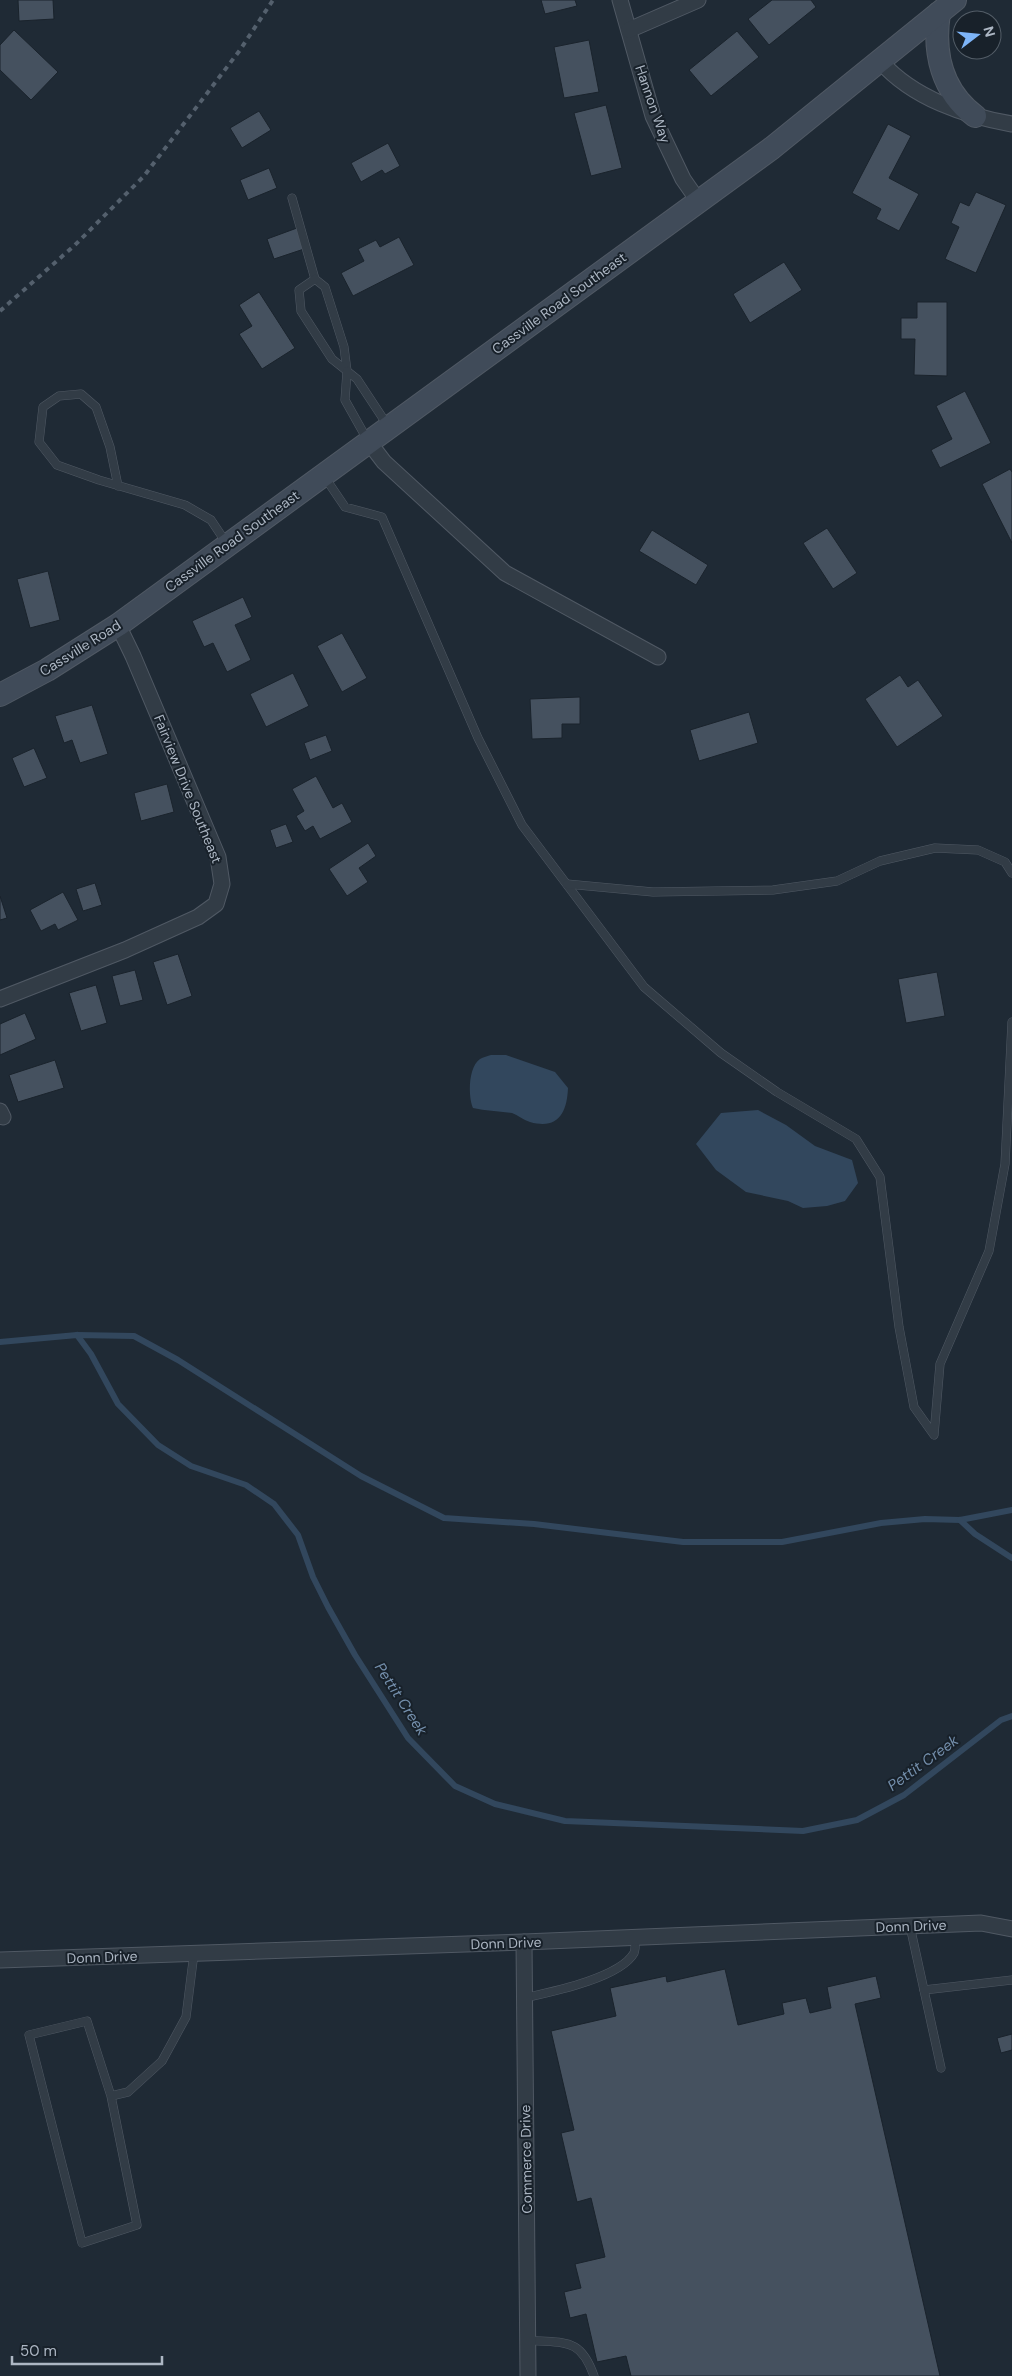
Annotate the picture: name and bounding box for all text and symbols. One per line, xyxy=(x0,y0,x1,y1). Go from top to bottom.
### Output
north arrow xyxy=(952,10,1002,60)
text: N xyxy=(979,24,1000,39)
street label: Hannon Way xyxy=(631,63,675,146)
street label: Cassville Road Southeast xyxy=(488,248,630,358)
street label: Cassville Road Southeast xyxy=(161,486,303,596)
street label: Cassville Road xyxy=(36,616,124,680)
street label: Fairview Drive Southeast xyxy=(150,712,226,866)
water label: Pettit Creek xyxy=(370,1659,432,1740)
water label: Pettit Creek xyxy=(883,1730,963,1796)
street label: Donn Drive xyxy=(875,1916,947,1936)
street label: Donn Drive xyxy=(470,1933,542,1953)
street label: Donn Drive xyxy=(66,1947,138,1967)
street label: Commerce Drive xyxy=(516,2104,536,2214)
scale bar xyxy=(12,2334,162,2366)
text: 50 m xyxy=(20,2341,57,2361)

